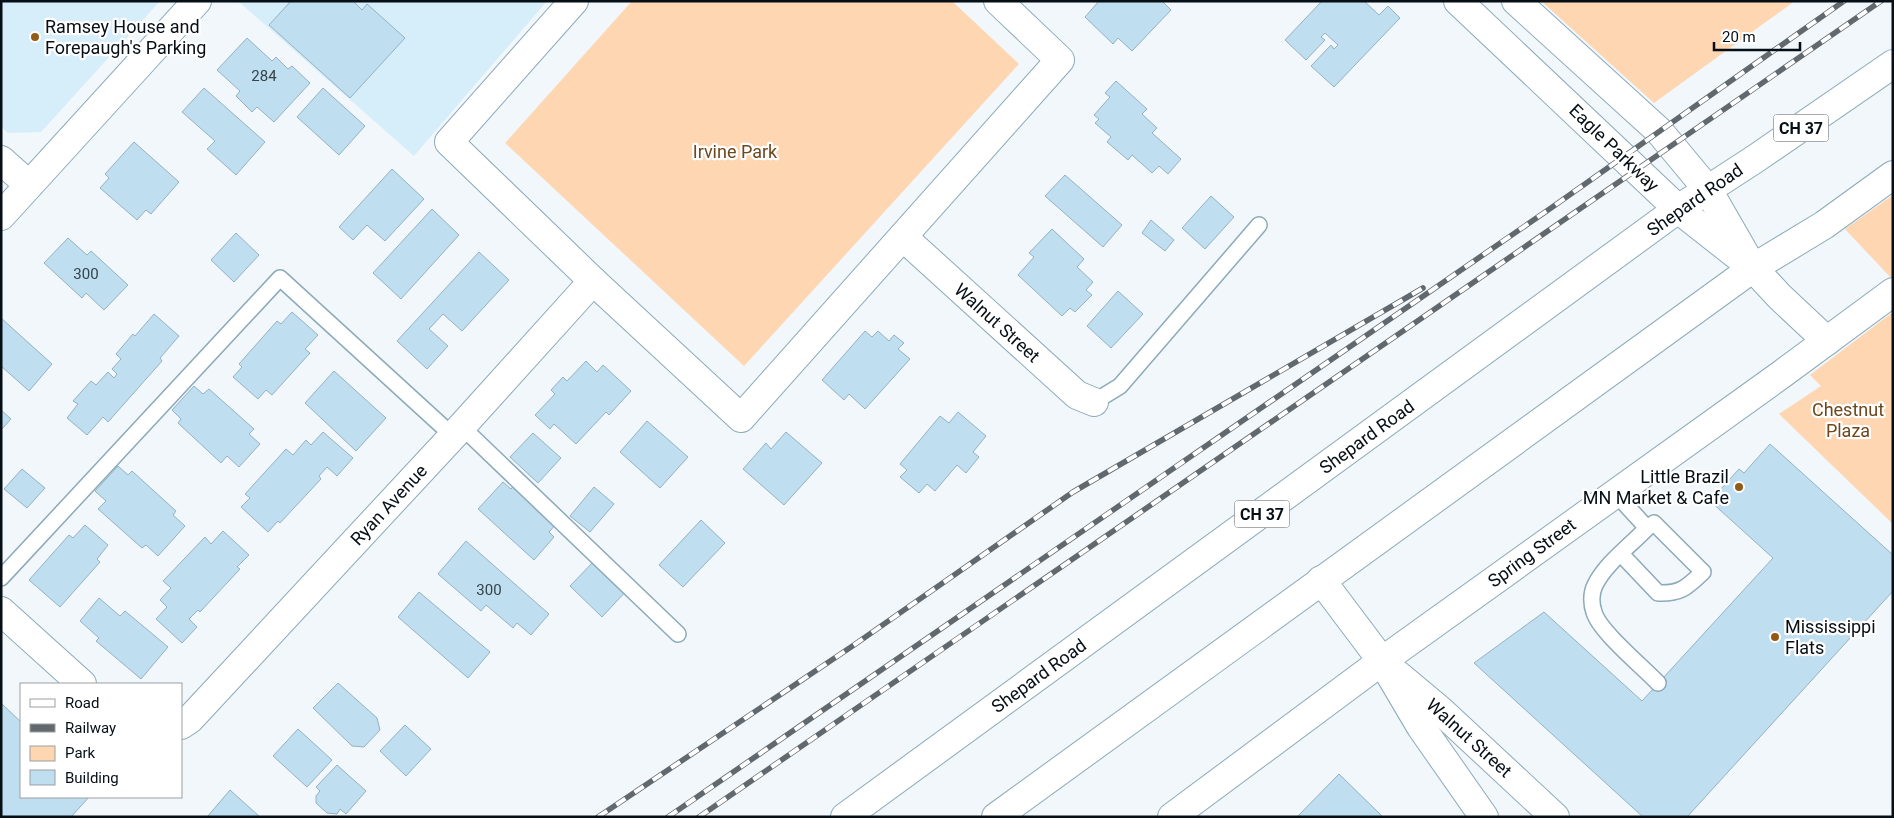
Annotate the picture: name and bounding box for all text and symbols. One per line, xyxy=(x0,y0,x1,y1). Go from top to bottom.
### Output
place label: Ramsey House and Forepaugh's Parking xyxy=(45,16,206,58)
scale bar xyxy=(1714,20,1800,52)
text: 20 m xyxy=(1722,28,1756,46)
marker: Ramsey House and Forepaugh's Parking xyxy=(29,31,41,43)
house number: 284 xyxy=(251,67,277,85)
street label: Eagle Parkway xyxy=(1565,100,1664,196)
road number: CH 37 xyxy=(1774,115,1828,142)
park label: Irvine Park xyxy=(693,141,778,162)
street label: Shepard Road xyxy=(1643,159,1747,240)
house number: 300 xyxy=(73,265,99,283)
street label: Walnut Street xyxy=(950,279,1044,366)
street label: Shepard Road xyxy=(1315,395,1418,478)
park label: Chestnut Plaza xyxy=(1812,399,1884,441)
street label: Ryan Avenue xyxy=(346,460,431,549)
place label: Little Brazil MN Market & Cafe xyxy=(1583,466,1729,508)
marker: Little Brazil MN Market & Cafe xyxy=(1733,481,1745,493)
road number: CH 37 xyxy=(1234,500,1290,528)
street label: Spring Street xyxy=(1484,514,1580,591)
house number: 300 xyxy=(476,581,502,599)
place label: Mississippi Flats xyxy=(1785,616,1876,658)
marker: Mississippi Flats xyxy=(1769,631,1781,643)
street label: Shepard Road xyxy=(987,634,1090,717)
legend xyxy=(20,683,182,798)
text: Road xyxy=(65,694,99,712)
street label: Walnut Street xyxy=(1422,694,1516,781)
text: Railway xyxy=(65,719,116,737)
text: Park xyxy=(65,744,96,762)
text: Building xyxy=(65,769,119,787)

